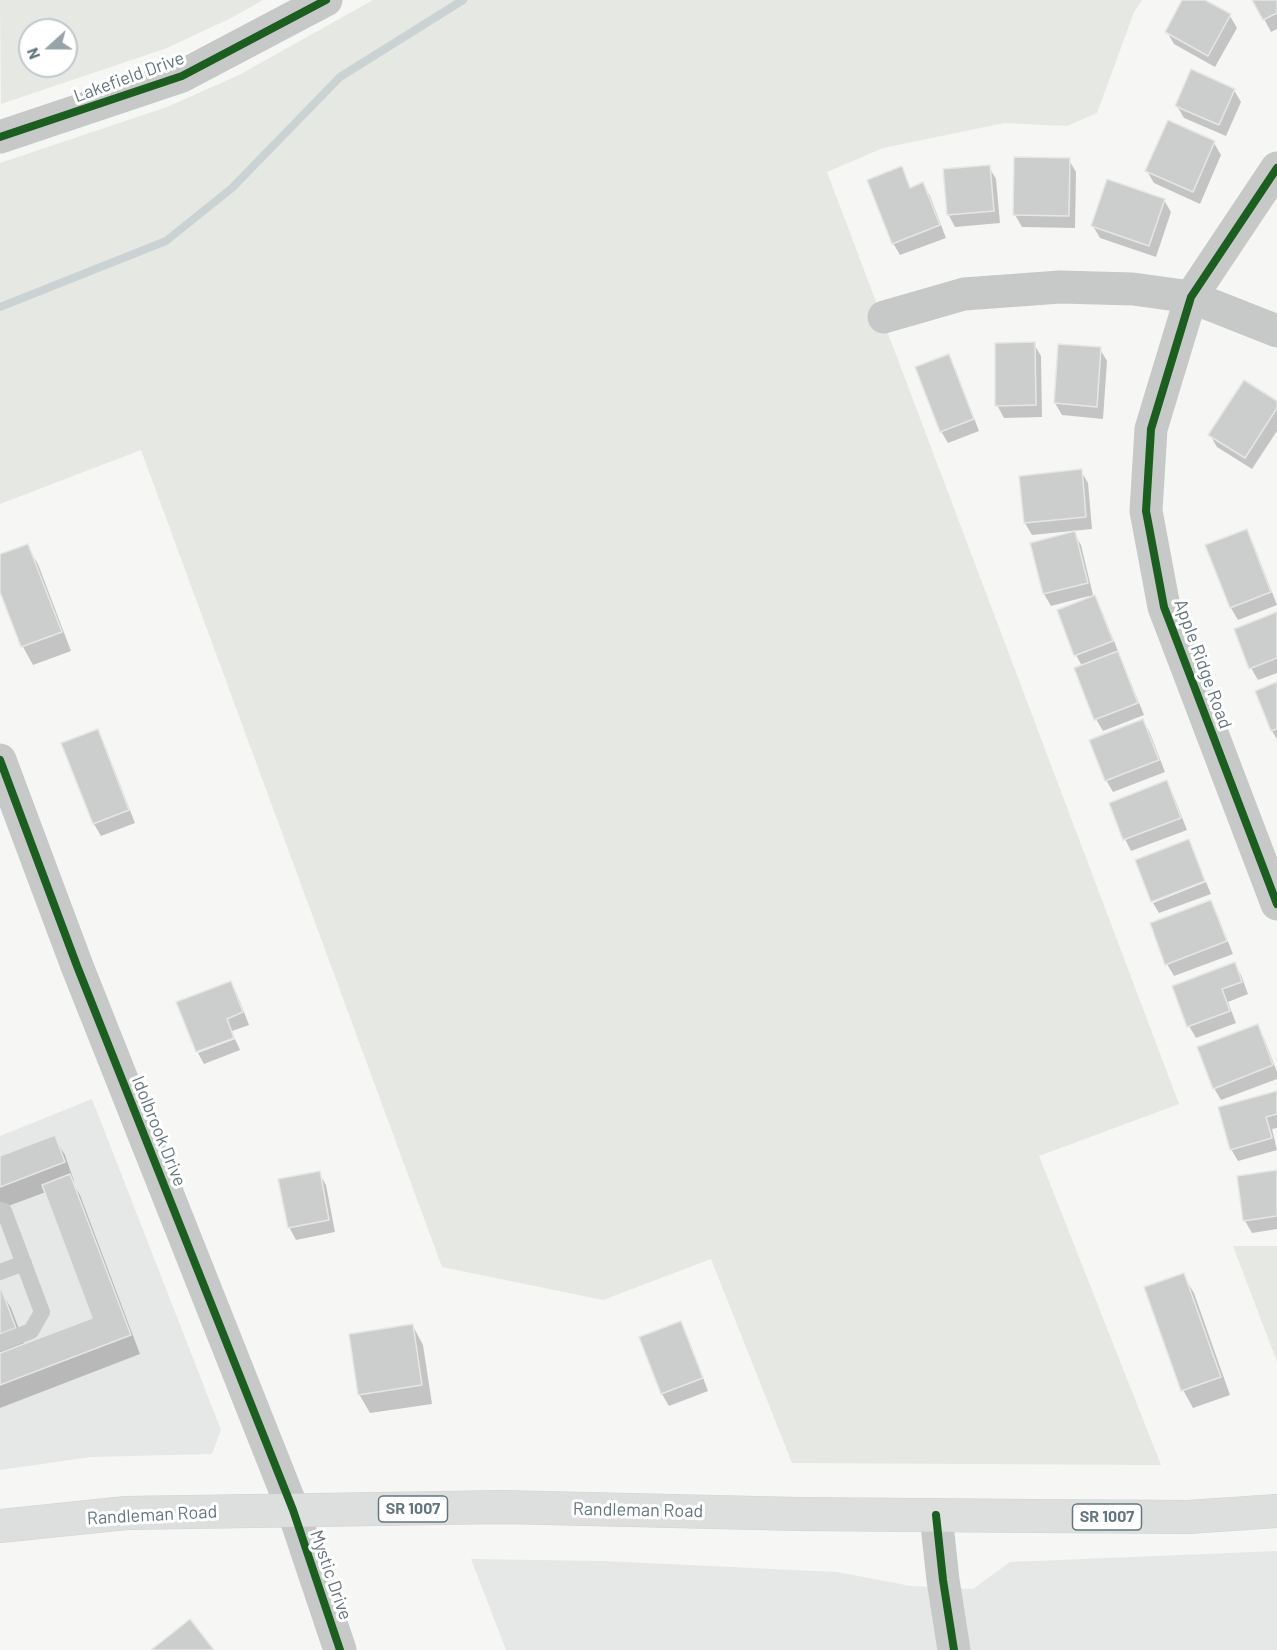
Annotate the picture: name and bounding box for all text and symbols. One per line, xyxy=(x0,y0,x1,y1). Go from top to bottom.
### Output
north arrow xyxy=(18,18,78,78)
text: N xyxy=(22,46,43,62)
street label: Lakefield Drive xyxy=(71,47,187,107)
street label: Apple Ridge Road xyxy=(1170,596,1236,732)
street label: Idolbrook Drive xyxy=(127,1073,191,1189)
road number: SR 1007 xyxy=(378,1496,448,1522)
street label: Randleman Road xyxy=(573,1498,703,1522)
street label: Randleman Road xyxy=(86,1501,218,1529)
road number: SR 1007 xyxy=(1072,1504,1142,1530)
street label: Mystic Drive xyxy=(306,1527,356,1623)

